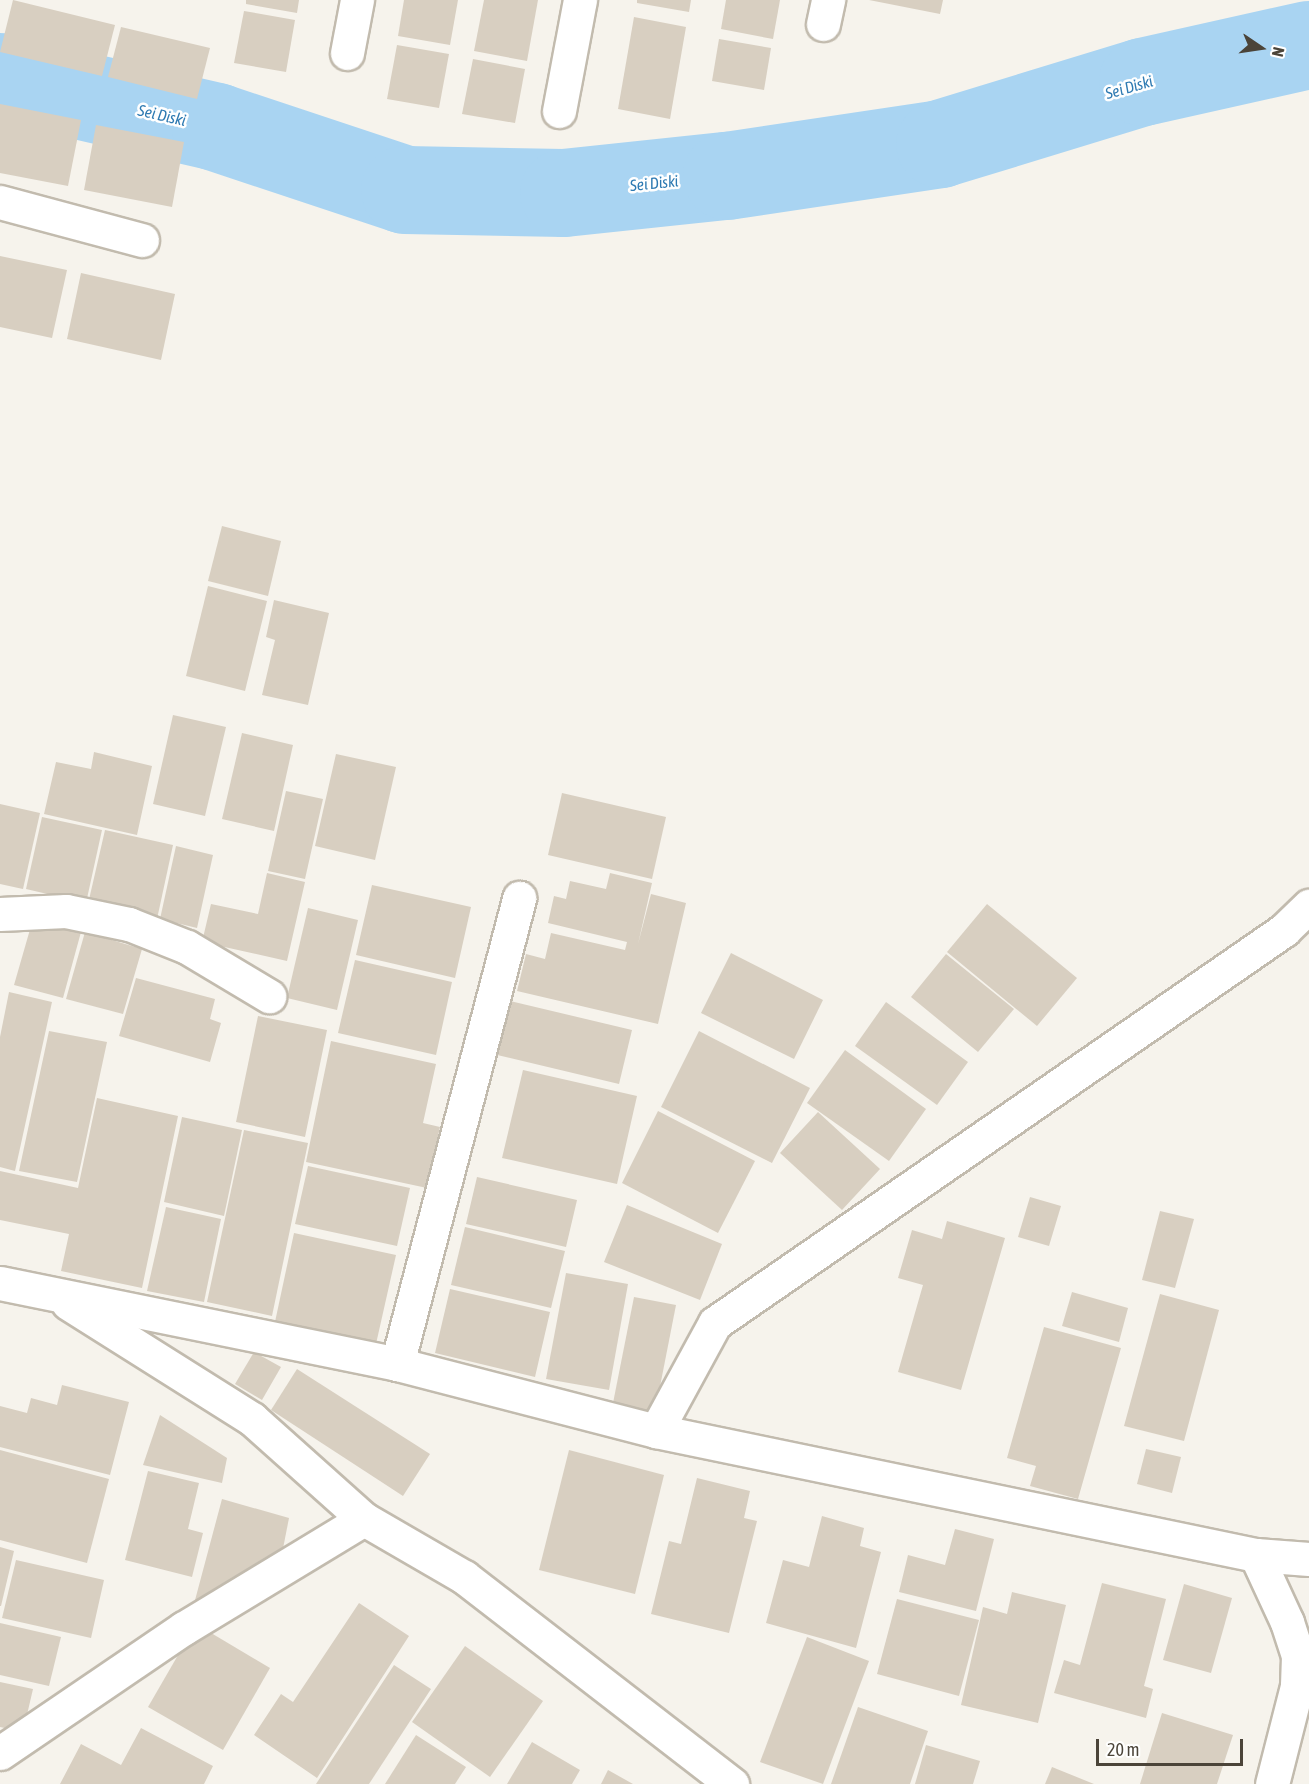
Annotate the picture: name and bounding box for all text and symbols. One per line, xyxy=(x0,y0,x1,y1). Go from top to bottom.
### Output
north arrow xyxy=(1231,18,1291,78)
text: N xyxy=(1269,45,1288,59)
water label: Sei Diski xyxy=(1103,71,1155,103)
water label: Sei Diski xyxy=(136,100,188,130)
water label: Sei Diski xyxy=(629,171,679,195)
scale bar xyxy=(1099,1727,1246,1765)
text: 20 m xyxy=(1107,1739,1139,1760)

